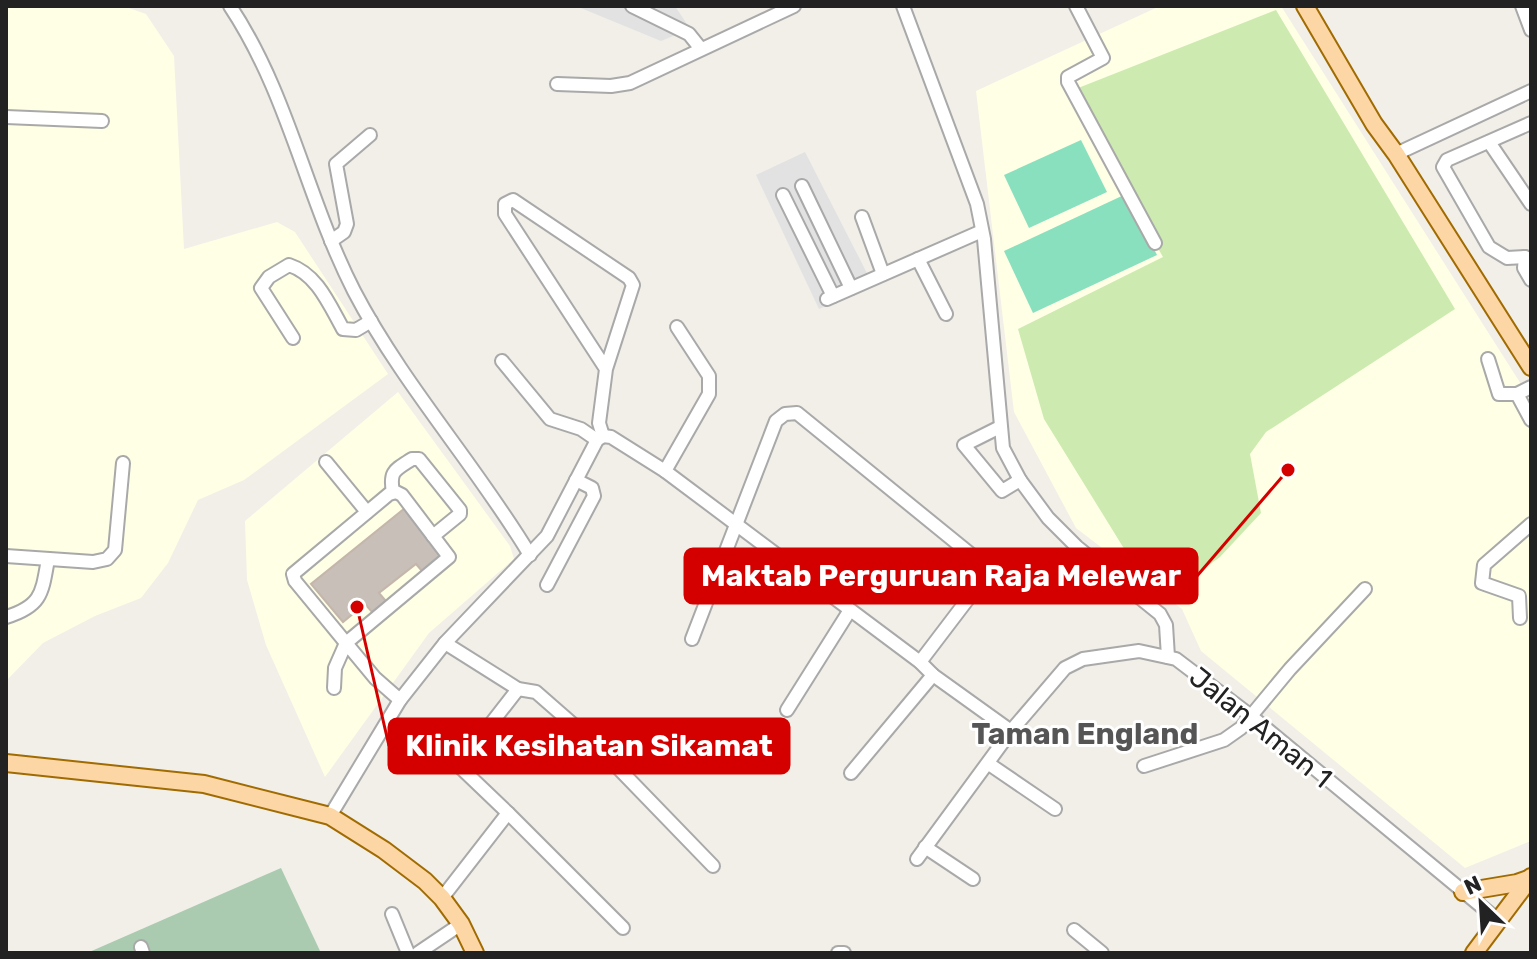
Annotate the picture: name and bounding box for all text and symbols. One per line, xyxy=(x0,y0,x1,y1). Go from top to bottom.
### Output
callout: Maktab Perguruan Raja Melewar xyxy=(685,549,1197,603)
text: Maktab Perguruan Raja Melewar xyxy=(701,558,1181,594)
street label: Jalan Aman 1 xyxy=(1183,660,1338,795)
district label: Taman England xyxy=(972,716,1198,752)
callout: Klinik Kesihatan Sikamat xyxy=(389,719,789,773)
text: Klinik Kesihatan Sikamat xyxy=(405,728,773,764)
north arrow xyxy=(1441,863,1521,943)
text: N xyxy=(1460,870,1486,901)

